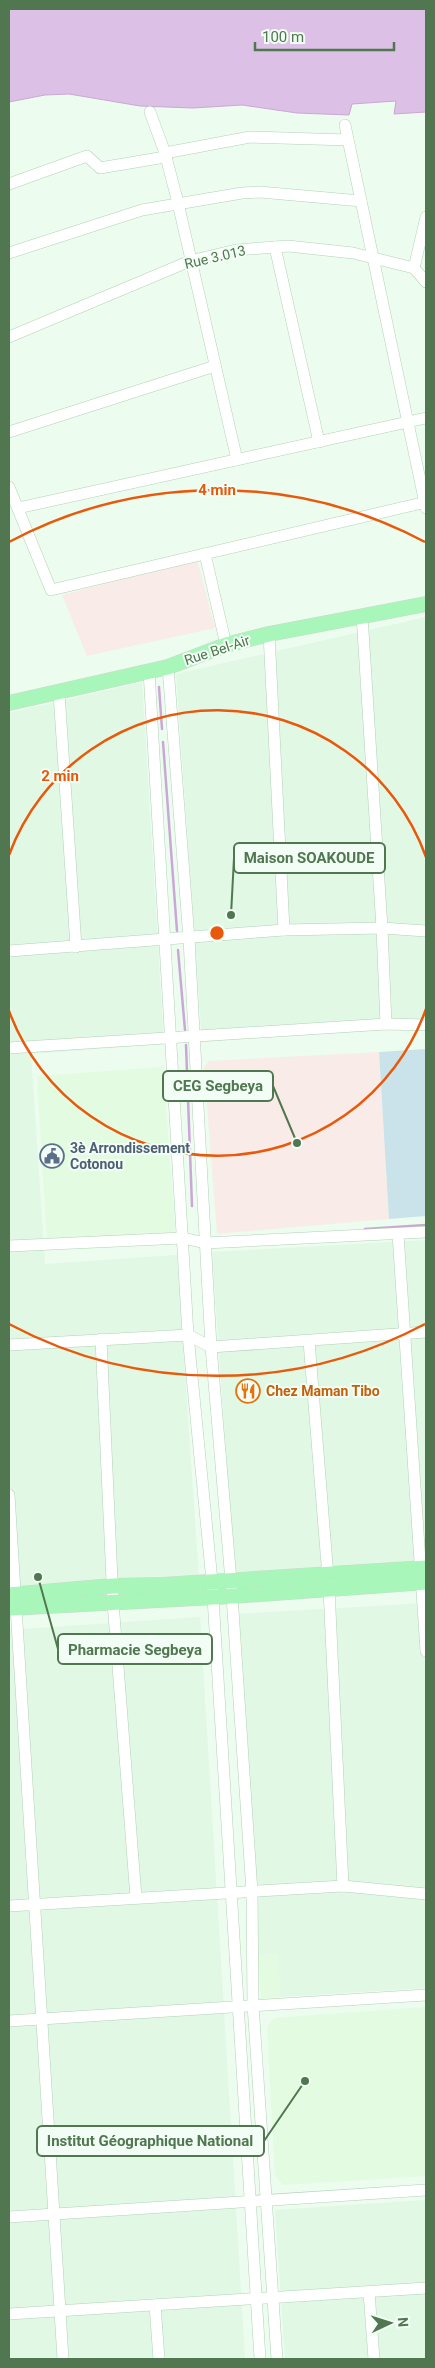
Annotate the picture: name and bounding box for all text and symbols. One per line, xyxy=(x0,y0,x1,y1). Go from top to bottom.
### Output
scale bar xyxy=(255,20,394,52)
text: 100 m xyxy=(262,28,304,46)
street label: Rue 3.013 xyxy=(183,242,247,272)
text: 4 min xyxy=(198,481,236,499)
street label: Rue Bel-Air xyxy=(182,632,252,668)
text: 2 min xyxy=(41,767,79,785)
callout: Maison SOAKOUDE xyxy=(234,843,385,873)
text: Maison SOAKOUDE xyxy=(244,849,375,867)
centre of rings xyxy=(208,924,226,942)
callout: CEG Segbeya xyxy=(163,1071,273,1101)
text: CEG Segbeya xyxy=(173,1077,263,1095)
place label: 3è Arrondissement Cotonou xyxy=(70,1140,190,1172)
public building icon: 3è Arrondissement Cotonou xyxy=(39,1143,65,1169)
restaurant icon: Chez Maman Tibo xyxy=(235,1378,261,1404)
place label: Chez Maman Tibo xyxy=(266,1383,380,1399)
callout: Pharmacie Segbeya xyxy=(58,1634,212,1664)
text: Pharmacie Segbeya xyxy=(68,1641,202,1659)
callout: Institut Géographique National xyxy=(37,2126,264,2156)
text: Institut Géographique National xyxy=(47,2132,253,2150)
north arrow xyxy=(365,2298,415,2348)
text: N xyxy=(395,2317,411,2328)

